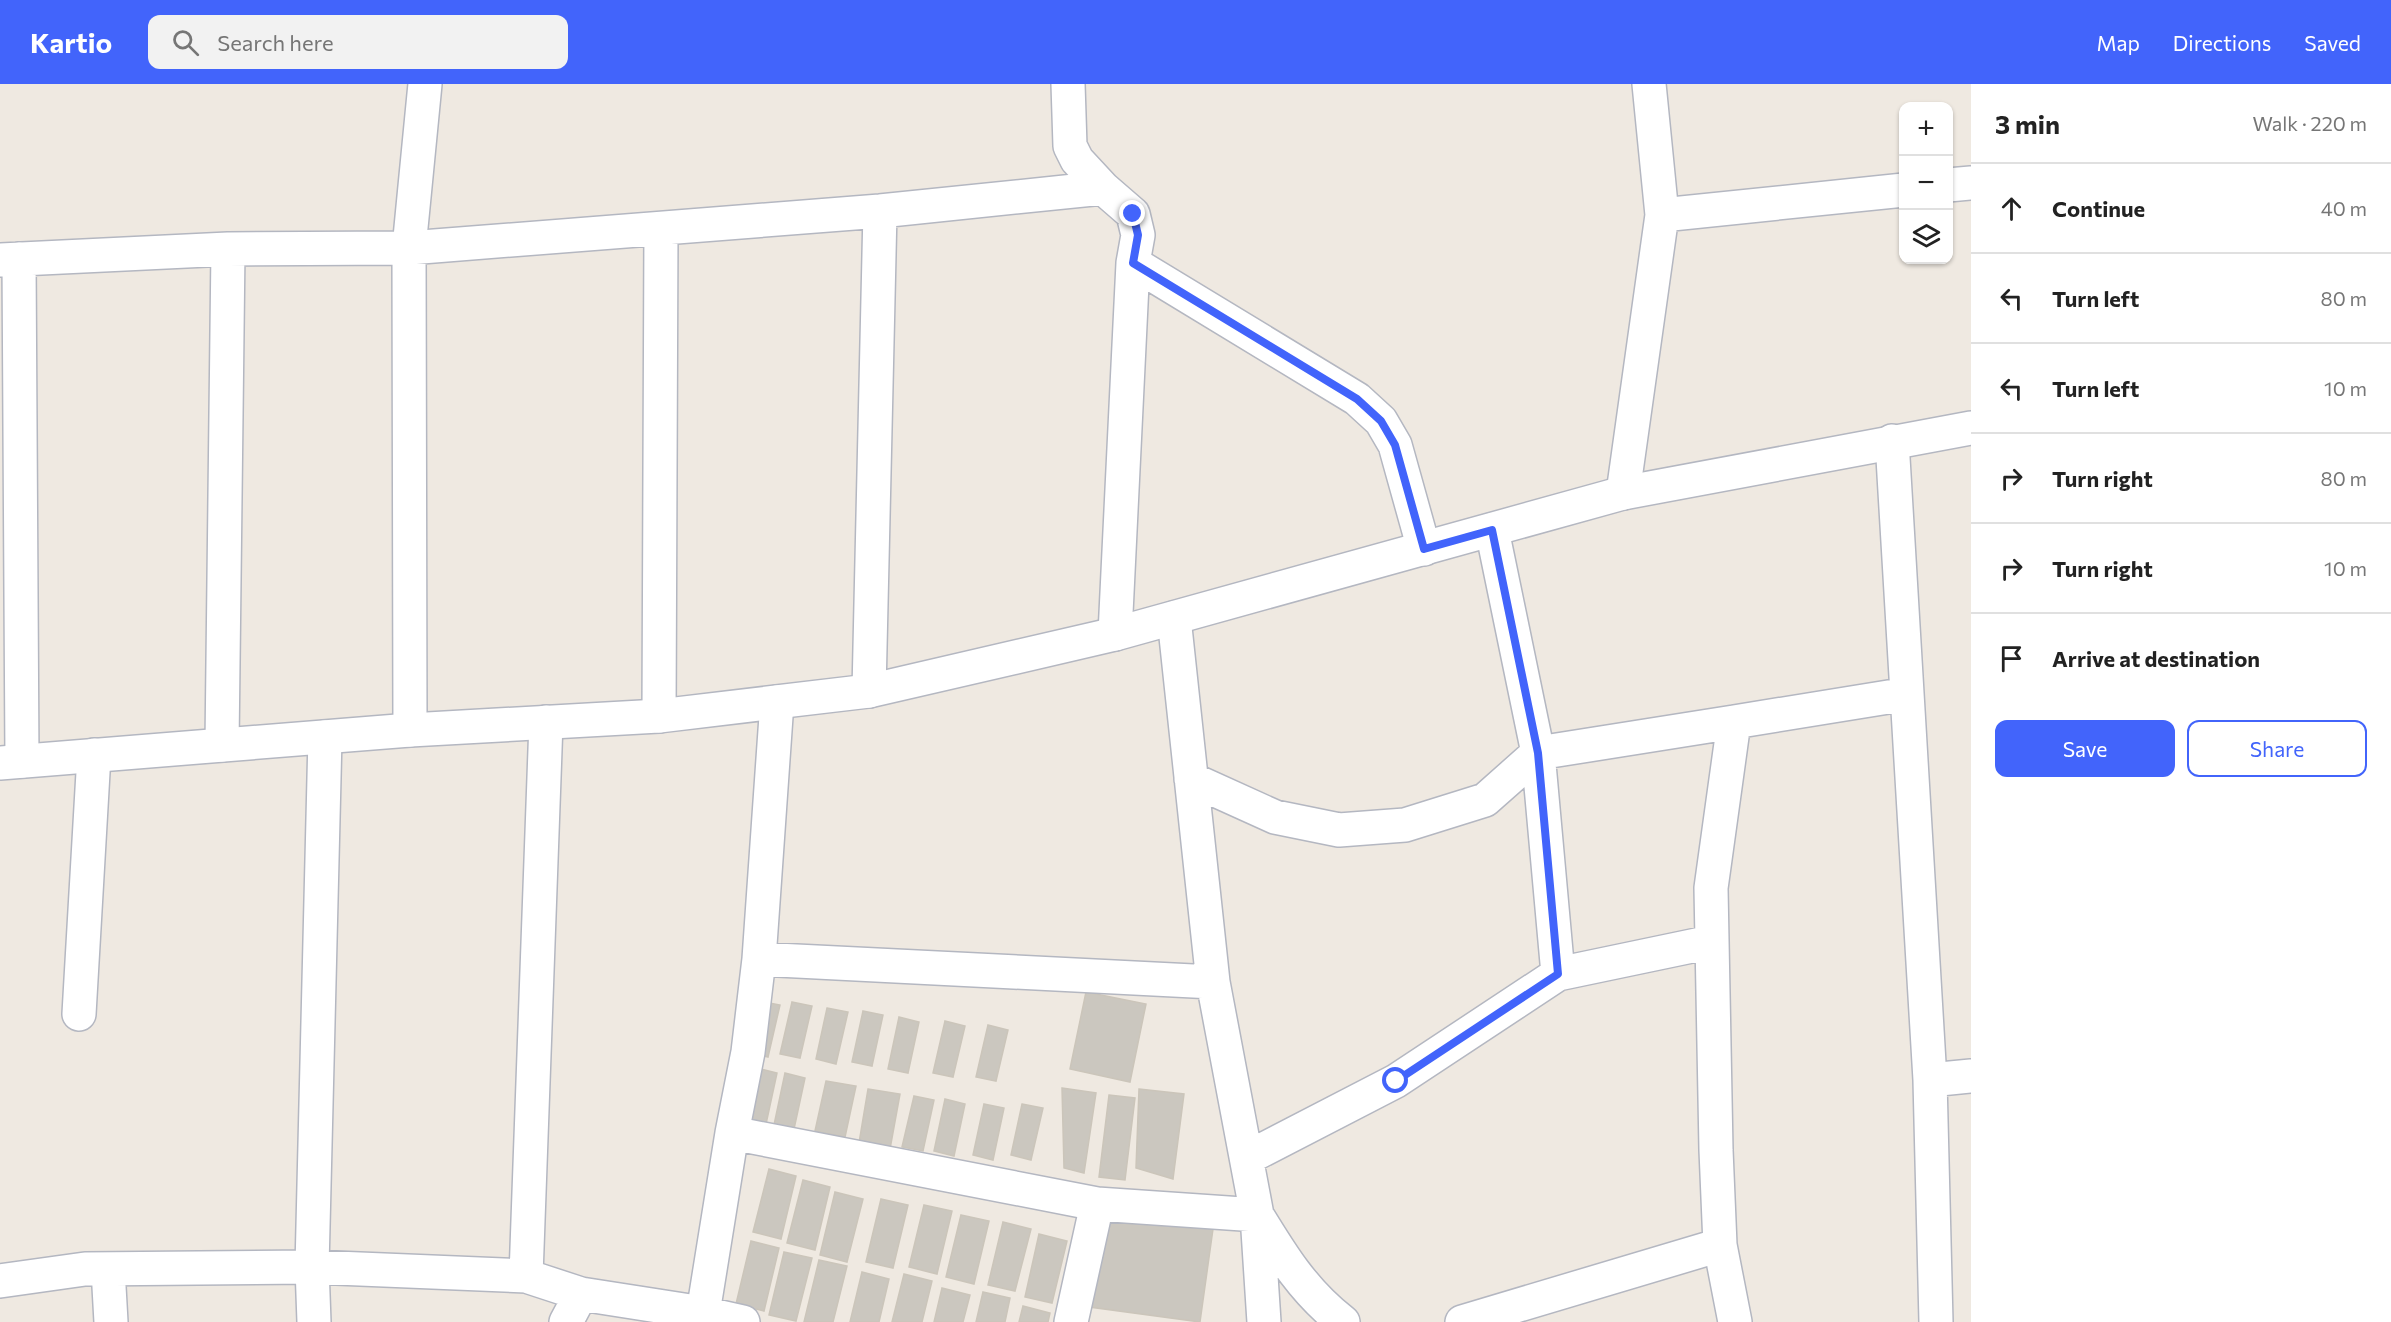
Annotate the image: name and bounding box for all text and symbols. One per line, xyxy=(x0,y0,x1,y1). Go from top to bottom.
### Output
search box xyxy=(148,15,568,69)
text: Kartio xyxy=(30,25,112,59)
icon: search xyxy=(169,26,202,59)
text: Search here xyxy=(217,29,334,56)
text: Map xyxy=(2097,30,2140,55)
text: Directions xyxy=(2173,30,2271,55)
text: Saved xyxy=(2304,30,2361,55)
map controls xyxy=(1899,102,1953,264)
button: + xyxy=(1899,102,1953,156)
text: 3 min xyxy=(1995,108,2060,139)
text: Walk · 220 m xyxy=(2252,111,2367,135)
button: − xyxy=(1899,156,1953,210)
icon: ahead xyxy=(1995,192,2028,225)
text: Continue xyxy=(2052,195,2145,222)
text: 40 m xyxy=(2321,196,2367,220)
route end xyxy=(1119,200,1145,226)
button: layers xyxy=(1899,210,1953,264)
icon: left xyxy=(1995,282,2028,315)
text: Turn left xyxy=(2052,285,2139,312)
text: 80 m xyxy=(2321,286,2367,310)
icon: left xyxy=(1995,372,2028,405)
text: Turn left xyxy=(2052,375,2139,402)
text: 10 m xyxy=(2324,376,2367,400)
icon: right xyxy=(1995,462,2028,495)
text: Turn right xyxy=(2052,465,2153,492)
text: 80 m xyxy=(2321,466,2367,490)
icon: right xyxy=(1995,552,2028,585)
text: Turn right xyxy=(2052,555,2153,582)
text: 10 m xyxy=(2324,556,2367,580)
icon: arrive xyxy=(1995,642,2028,675)
text: Arrive at destination xyxy=(2052,645,2260,672)
button: Save xyxy=(1995,720,2175,777)
button: Share xyxy=(2187,720,2367,777)
route start xyxy=(1382,1067,1408,1093)

